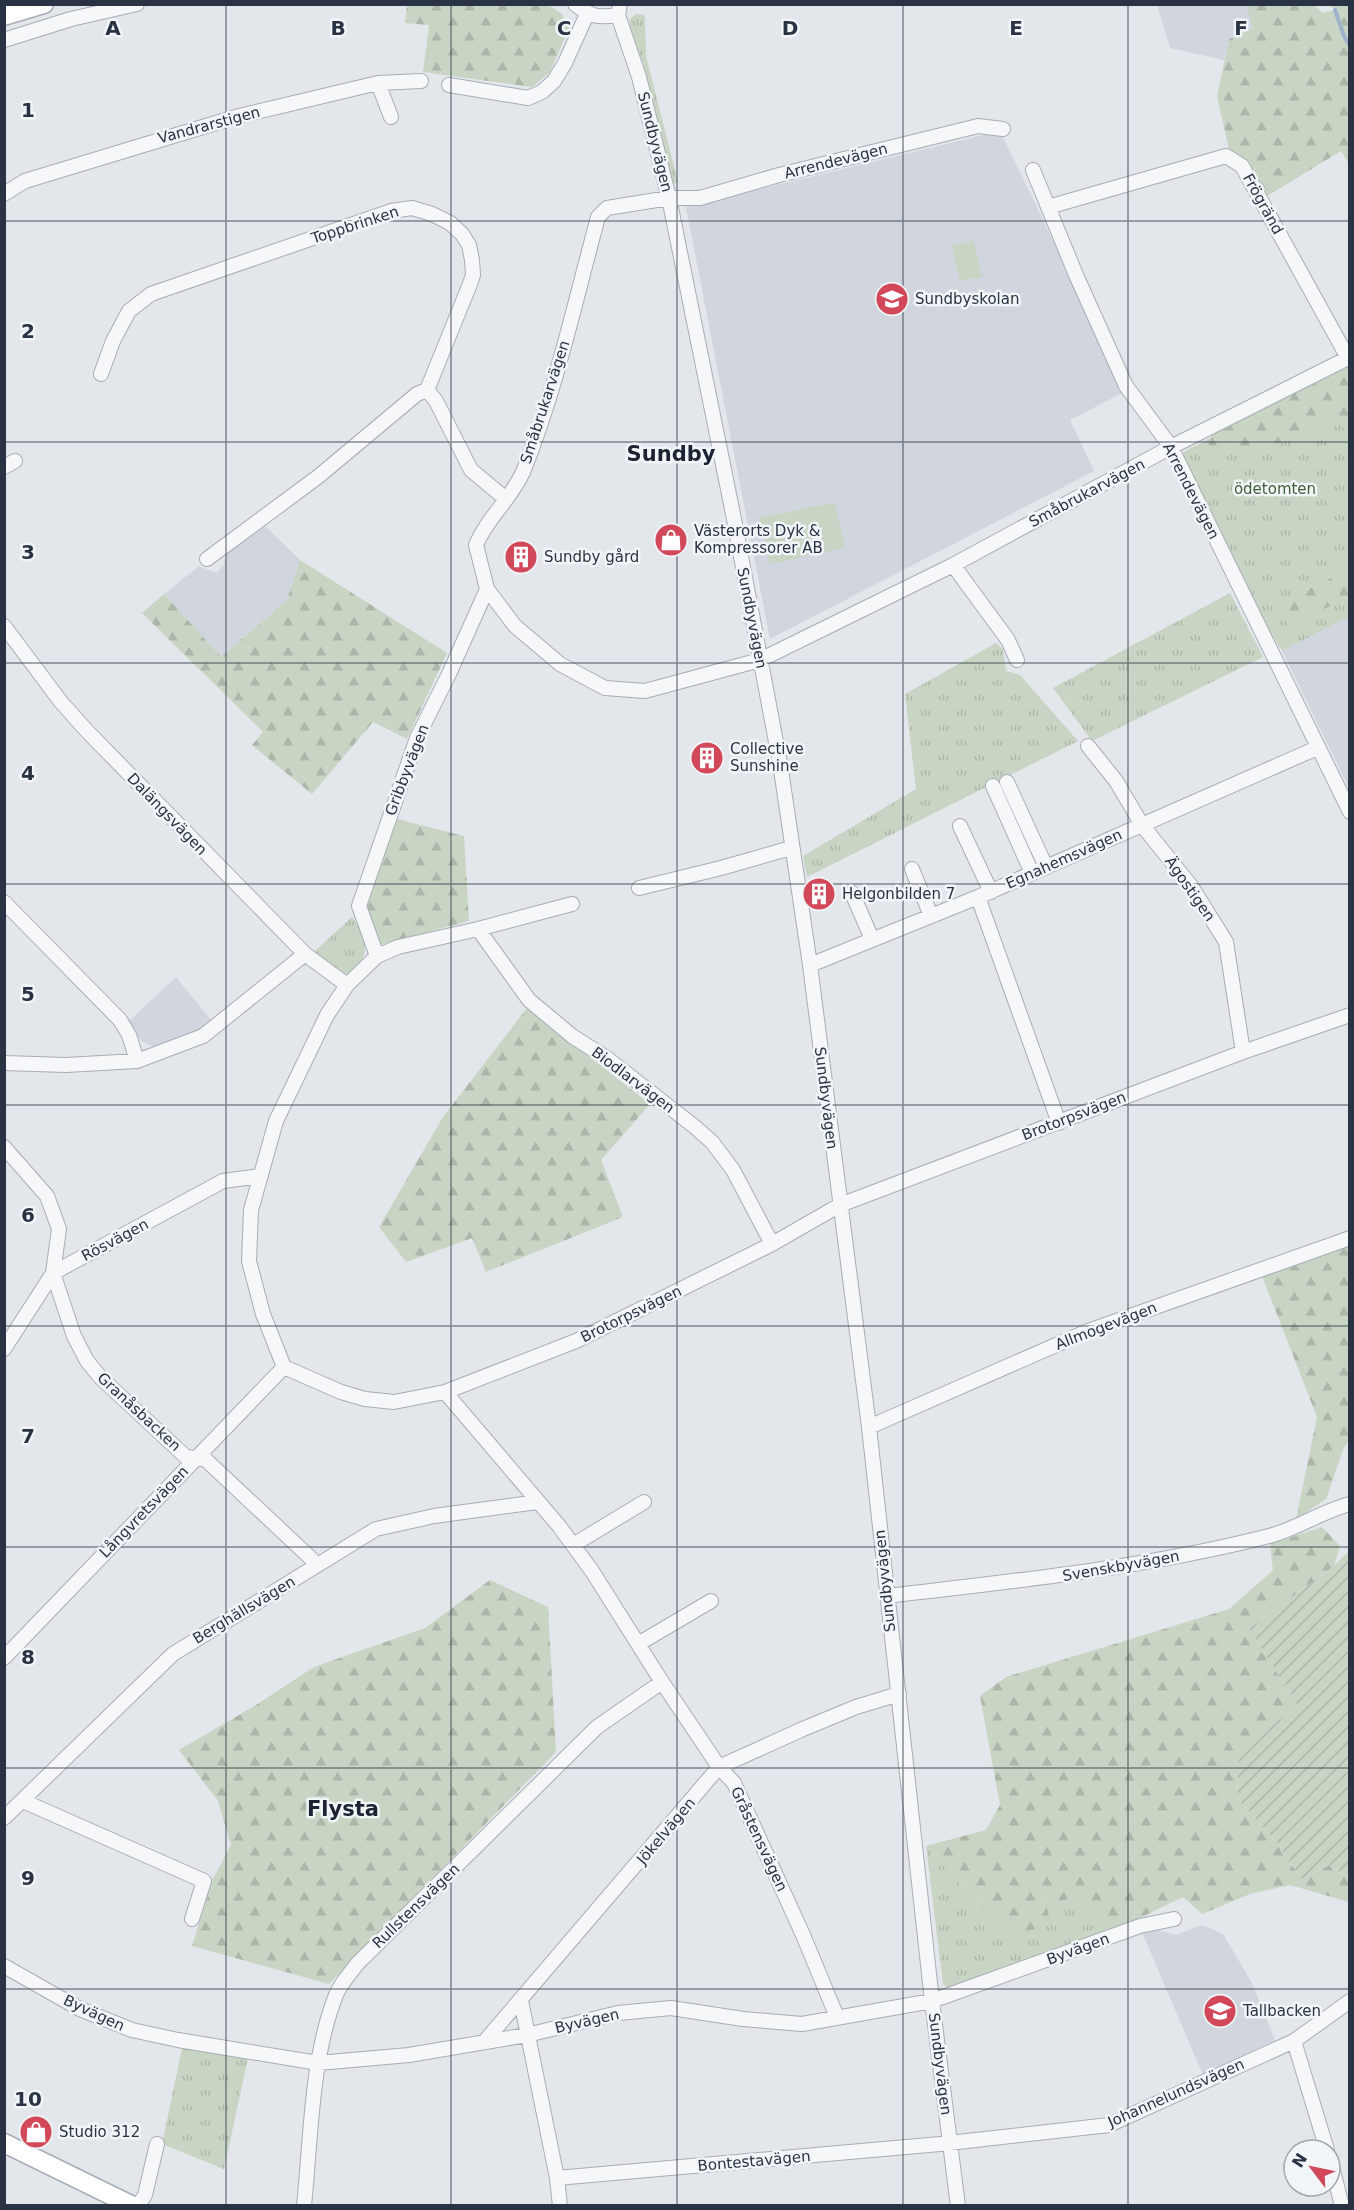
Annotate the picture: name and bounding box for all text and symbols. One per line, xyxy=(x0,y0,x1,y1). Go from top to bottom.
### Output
text: A xyxy=(105,16,121,40)
text: B xyxy=(330,16,346,40)
text: C xyxy=(557,16,571,40)
text: D xyxy=(782,16,798,40)
text: E xyxy=(1009,16,1023,40)
text: F xyxy=(1234,16,1248,40)
street label: Sundbyvägen xyxy=(634,90,676,194)
text: 1 xyxy=(21,98,35,122)
street label: Vandrarstigen xyxy=(156,103,262,147)
street label: Arrendevägen xyxy=(782,139,890,183)
street label: Frögränd xyxy=(1239,171,1287,237)
street label: Toppbrinken xyxy=(308,202,401,248)
school or university icon: Sundbyskolan xyxy=(874,281,910,317)
place label: Sundbyskolan xyxy=(915,290,1019,308)
text: 2 xyxy=(21,319,35,343)
street label: Småbrukarvägen xyxy=(517,338,573,466)
street label: Arrendevägen xyxy=(1159,440,1223,542)
district label: Sundby xyxy=(627,442,716,466)
street label: Småbrukarvägen xyxy=(1026,455,1148,531)
park label: ödetomten xyxy=(1234,480,1316,498)
shop icon: Västerorts Dyk & Kompressorer AB xyxy=(653,522,689,558)
place label: Västerorts Dyk & Kompressorer AB xyxy=(694,522,823,557)
building icon: Sundby gård xyxy=(503,539,539,575)
text: 3 xyxy=(21,540,35,564)
place label: Sundby gård xyxy=(544,548,639,566)
street label: Sundbyvägen xyxy=(733,566,771,670)
street label: Gribbyvägen xyxy=(381,722,433,818)
building icon: Collective Sunshine xyxy=(689,740,725,776)
place label: Collective Sunshine xyxy=(730,740,804,775)
text: 4 xyxy=(21,761,35,785)
street label: Dalängsvägen xyxy=(123,769,211,859)
street label: Egnahemsvägen xyxy=(1003,825,1125,893)
street label: Ägostigen xyxy=(1161,853,1220,925)
building icon: Helgonbilden 7 xyxy=(801,876,837,912)
place label: Helgonbilden 7 xyxy=(842,885,955,903)
text: 5 xyxy=(21,982,35,1006)
street label: Biodlarvägen xyxy=(588,1043,678,1117)
street label: Sundbyvägen xyxy=(811,1046,841,1150)
street label: Brotorpsvägen xyxy=(1019,1088,1129,1144)
text: 6 xyxy=(21,1203,35,1227)
street label: Rösvägen xyxy=(79,1215,151,1265)
street label: Brotorpsvägen xyxy=(578,1282,684,1346)
street label: Allmogevägen xyxy=(1053,1298,1159,1354)
street label: Granåsbacken xyxy=(94,1369,184,1455)
text: 7 xyxy=(21,1424,35,1448)
street label: Långvretsvägen xyxy=(96,1462,192,1562)
street label: Sundbyvägen xyxy=(871,1529,899,1633)
street label: Svenskbyvägen xyxy=(1061,1547,1181,1585)
street label: Berghällsvägen xyxy=(190,1572,298,1648)
text: 8 xyxy=(21,1645,35,1669)
street label: Gråstensvägen xyxy=(727,1784,791,1894)
street label: Jökelvägen xyxy=(632,1794,699,1869)
district label: Flysta xyxy=(307,1797,379,1821)
street label: Rullstensvägen xyxy=(369,1860,463,1952)
text: 9 xyxy=(21,1866,35,1890)
street label: Byvägen xyxy=(1044,1929,1112,1969)
street label: Byvägen xyxy=(61,1991,127,2035)
school or university icon: Tallbacken xyxy=(1202,1993,1238,2029)
place label: Tallbacken xyxy=(1242,2002,1321,2020)
street label: Byvägen xyxy=(553,2005,621,2037)
street label: Sundbyvägen xyxy=(925,2012,955,2116)
street label: Johannelundsvägen xyxy=(1104,2055,1247,2132)
text: 10 xyxy=(14,2087,42,2111)
shop icon: Studio 312 xyxy=(18,2114,54,2150)
place label: Studio 312 xyxy=(59,2123,140,2141)
north arrow xyxy=(1282,2138,1342,2198)
street label: Bontestavägen xyxy=(697,2147,811,2175)
text: N xyxy=(1288,2150,1311,2171)

